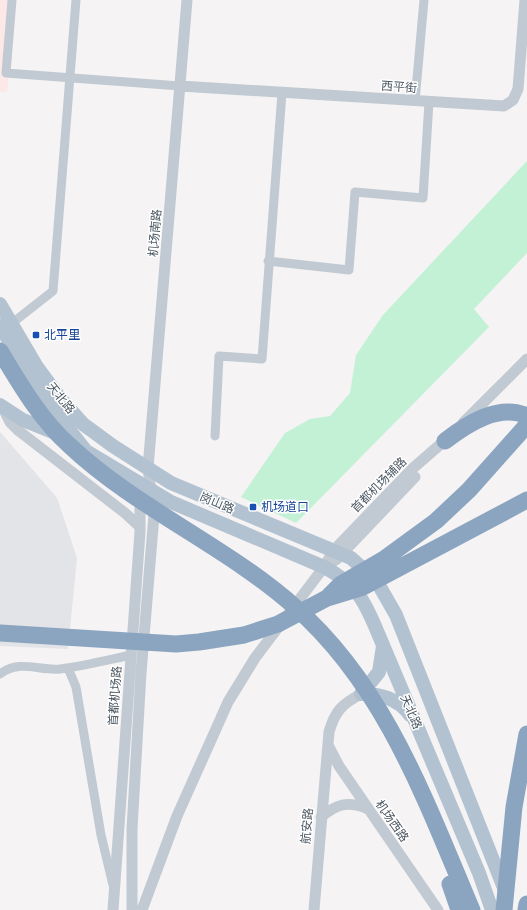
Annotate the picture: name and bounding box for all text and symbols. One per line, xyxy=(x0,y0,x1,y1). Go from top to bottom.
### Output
street label: 西平街 xyxy=(381,79,417,95)
street label: 机场南路 xyxy=(146,208,164,258)
place label: 北平里 xyxy=(44,328,80,342)
marker: 北平里 xyxy=(31,330,41,340)
street label: 天北路 xyxy=(44,380,78,416)
street label: 首都机场辅路 xyxy=(349,455,409,515)
street label: 岗山路 xyxy=(198,490,236,516)
place label: 机场道口 xyxy=(261,500,309,514)
marker: 机场道口 xyxy=(248,502,258,512)
street label: 首都机场路 xyxy=(106,666,124,726)
street label: 天北路 xyxy=(398,693,424,731)
street label: 机场西路 xyxy=(372,797,412,845)
street label: 航安路 xyxy=(298,807,316,845)

